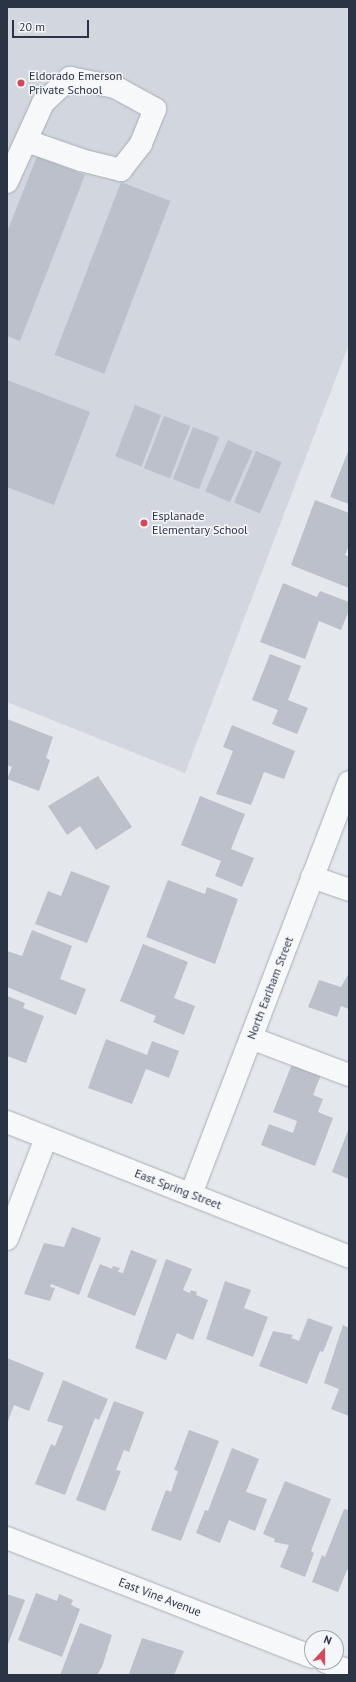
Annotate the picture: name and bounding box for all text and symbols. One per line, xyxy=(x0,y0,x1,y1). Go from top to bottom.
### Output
scale bar xyxy=(14,12,91,38)
text: 20 m xyxy=(19,19,45,34)
place label: Eldorado Emerson Private School xyxy=(29,69,122,97)
marker: Eldorado Emerson Private School xyxy=(16,78,26,88)
place label: Esplanade Elementary School xyxy=(152,509,248,537)
marker: Esplanade Elementary School xyxy=(139,518,149,528)
street label: North Earlham Street xyxy=(244,935,296,1041)
street label: East Spring Street xyxy=(133,1166,223,1212)
street label: East Vine Avenue xyxy=(116,1574,204,1620)
north arrow xyxy=(304,1630,344,1670)
text: N xyxy=(322,1632,334,1648)

